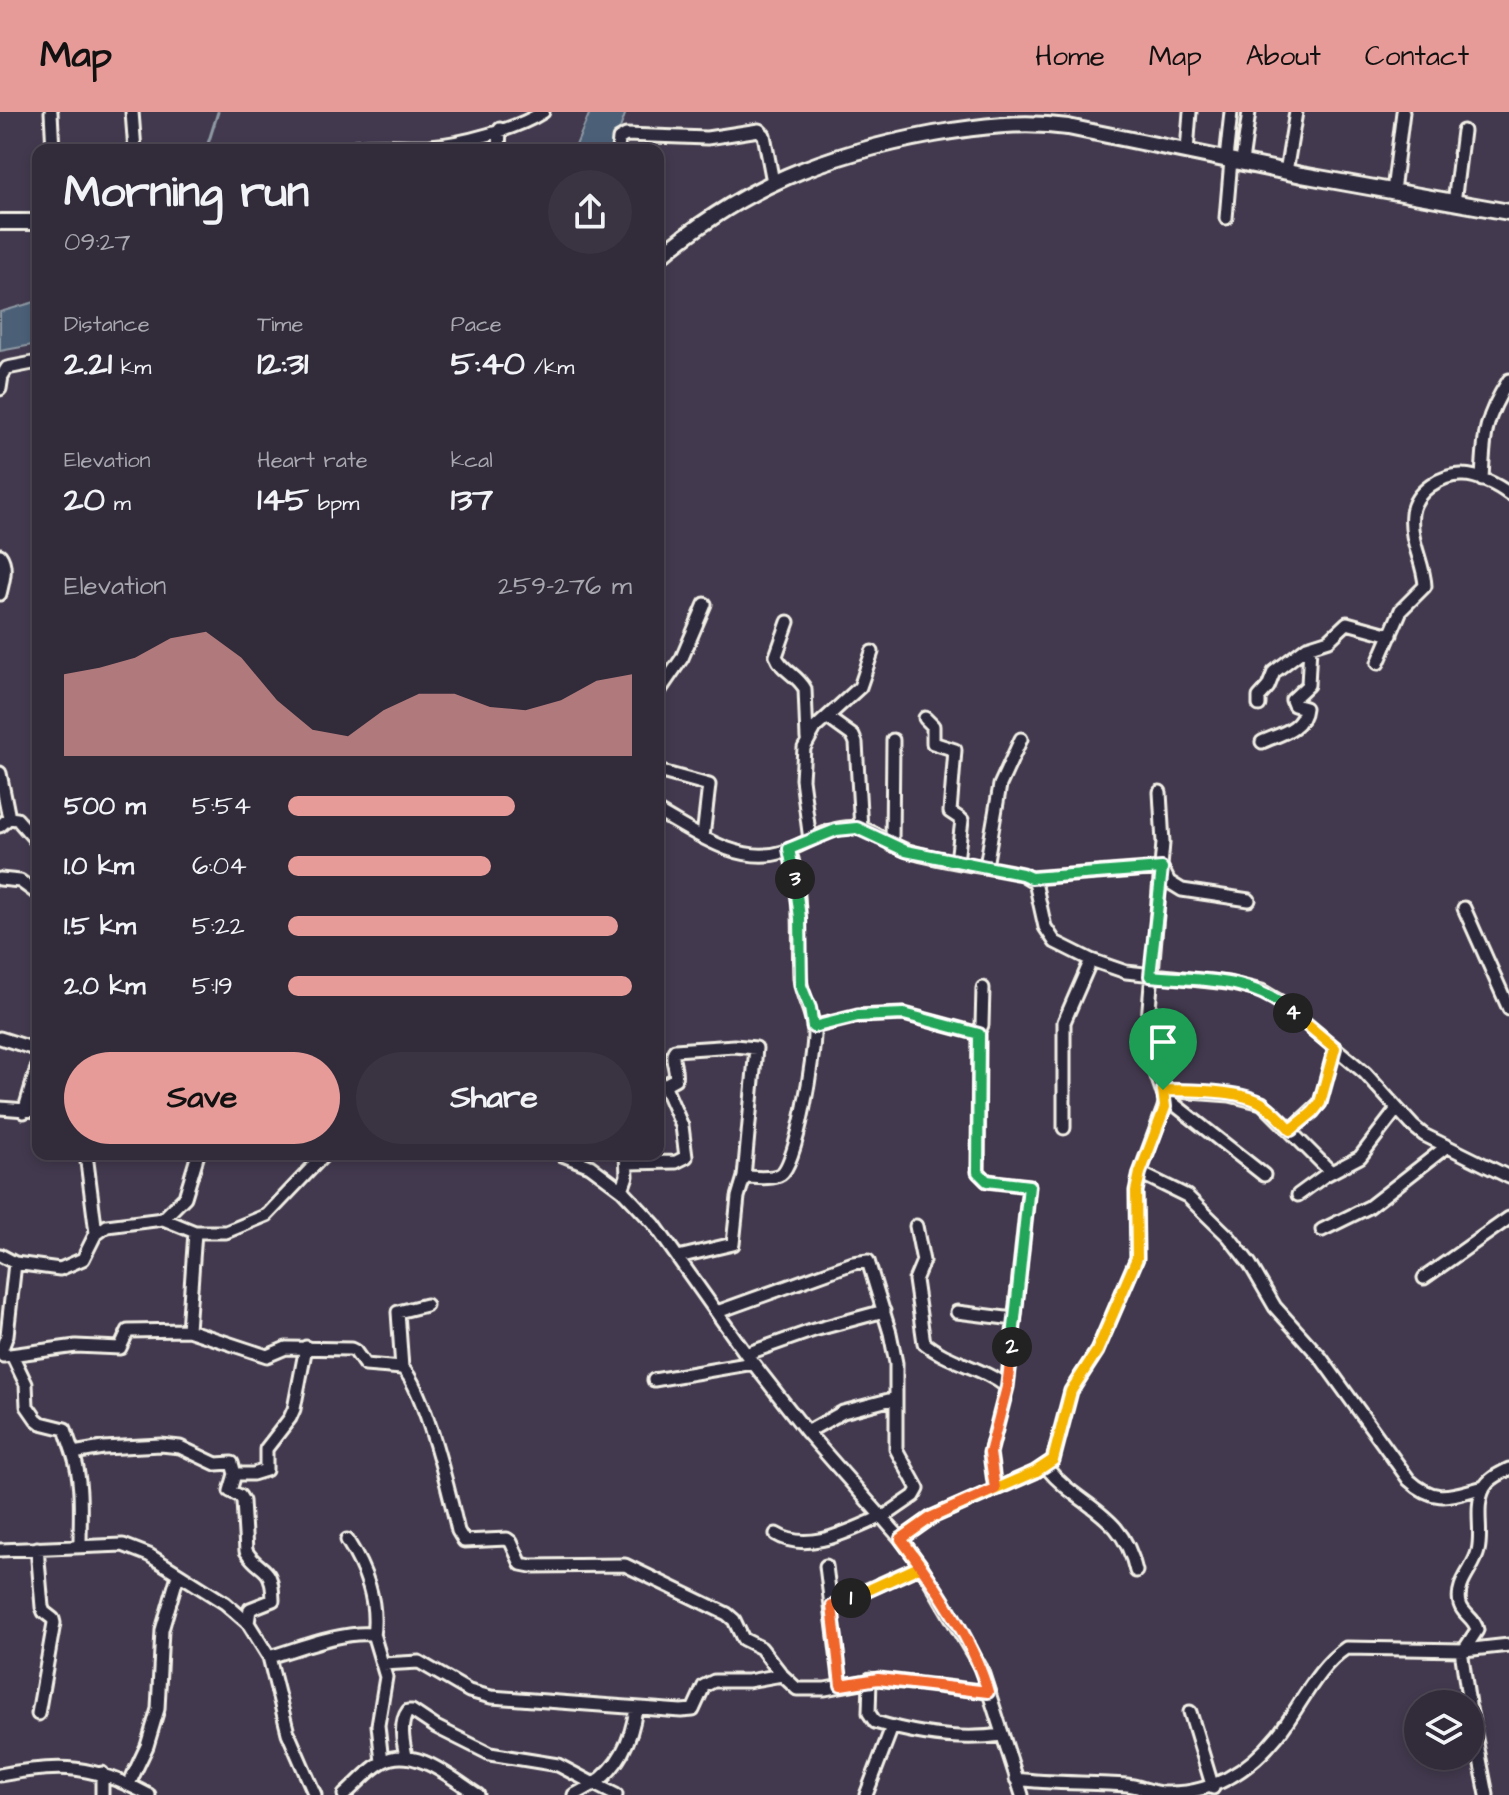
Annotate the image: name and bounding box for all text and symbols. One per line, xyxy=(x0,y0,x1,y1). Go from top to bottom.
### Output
text: Map xyxy=(40,30,112,82)
text: Home xyxy=(1035,37,1105,76)
text: Map xyxy=(1149,37,1202,76)
text: About xyxy=(1246,37,1321,76)
text: Contact xyxy=(1365,37,1469,76)
text: Morning run xyxy=(64,163,309,224)
button: share xyxy=(548,170,632,254)
text: 09:27 xyxy=(64,224,130,260)
text: Distance xyxy=(64,309,150,340)
text: Time xyxy=(257,309,303,340)
text: Pace xyxy=(451,309,502,340)
text: 2.21 xyxy=(64,340,112,388)
text: 12:31 xyxy=(257,340,308,388)
text: 5:40 xyxy=(451,340,525,388)
text: km xyxy=(112,352,152,383)
text: /km xyxy=(525,352,574,383)
text: Elevation xyxy=(64,445,151,476)
text: Heart rate xyxy=(257,445,368,476)
text: kcal xyxy=(451,445,493,476)
text: 20 xyxy=(64,476,105,524)
text: 145 xyxy=(257,476,309,524)
text: 137 xyxy=(451,476,493,524)
text: m xyxy=(105,488,131,519)
text: bpm xyxy=(309,488,359,519)
text: Elevation xyxy=(64,568,166,604)
text: 259–276 m xyxy=(498,568,632,604)
text: 500 m xyxy=(64,788,146,824)
text: 5:54 xyxy=(192,788,251,824)
text: 1.0 km xyxy=(64,848,134,884)
text: 6:04 xyxy=(192,848,247,884)
pin: 3 xyxy=(775,859,815,899)
text: 3 xyxy=(789,863,801,894)
text: 1.5 km xyxy=(64,908,136,944)
text: 5:22 xyxy=(192,908,245,944)
text: 2.0 km xyxy=(64,968,146,1004)
text: 5:19 xyxy=(192,968,233,1004)
pin: 4 xyxy=(1273,993,1313,1033)
text: 4 xyxy=(1286,997,1300,1028)
pin xyxy=(1129,1008,1197,1090)
icon: arrive xyxy=(1141,1020,1185,1064)
button: Save xyxy=(64,1052,340,1144)
button: Share xyxy=(356,1052,632,1144)
pin: 2 xyxy=(992,1327,1032,1367)
text: 2 xyxy=(1006,1331,1018,1362)
pin: 1 xyxy=(831,1578,871,1618)
text: 1 xyxy=(850,1582,852,1613)
map controls xyxy=(1404,1690,1484,1770)
button: layers xyxy=(1404,1690,1484,1770)

